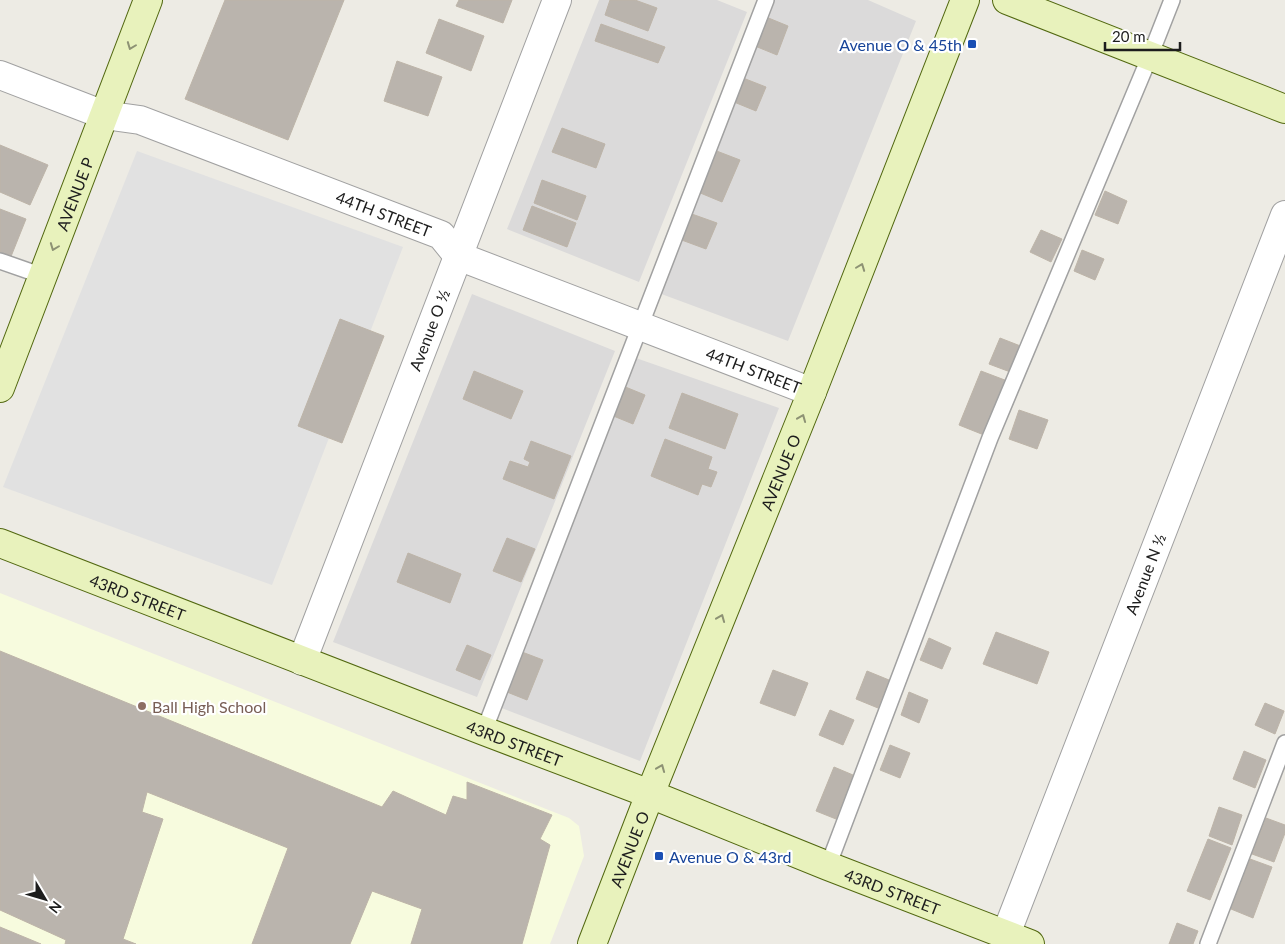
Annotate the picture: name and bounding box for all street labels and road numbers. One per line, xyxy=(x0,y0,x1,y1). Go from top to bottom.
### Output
street label: AVENUE P xyxy=(52,154,97,233)
street label: 44TH STREET xyxy=(334,186,435,240)
street label: Avenue O ½ xyxy=(405,287,453,373)
street label: 44TH STREET xyxy=(704,343,805,397)
street label: AVENUE O xyxy=(756,431,804,513)
street label: Avenue N ½ xyxy=(1121,531,1169,617)
street label: 43RD STREET xyxy=(87,569,189,624)
street label: 43RD STREET xyxy=(464,716,566,770)
street label: AVENUE O xyxy=(605,808,652,890)
street label: 43RD STREET xyxy=(842,864,944,918)

